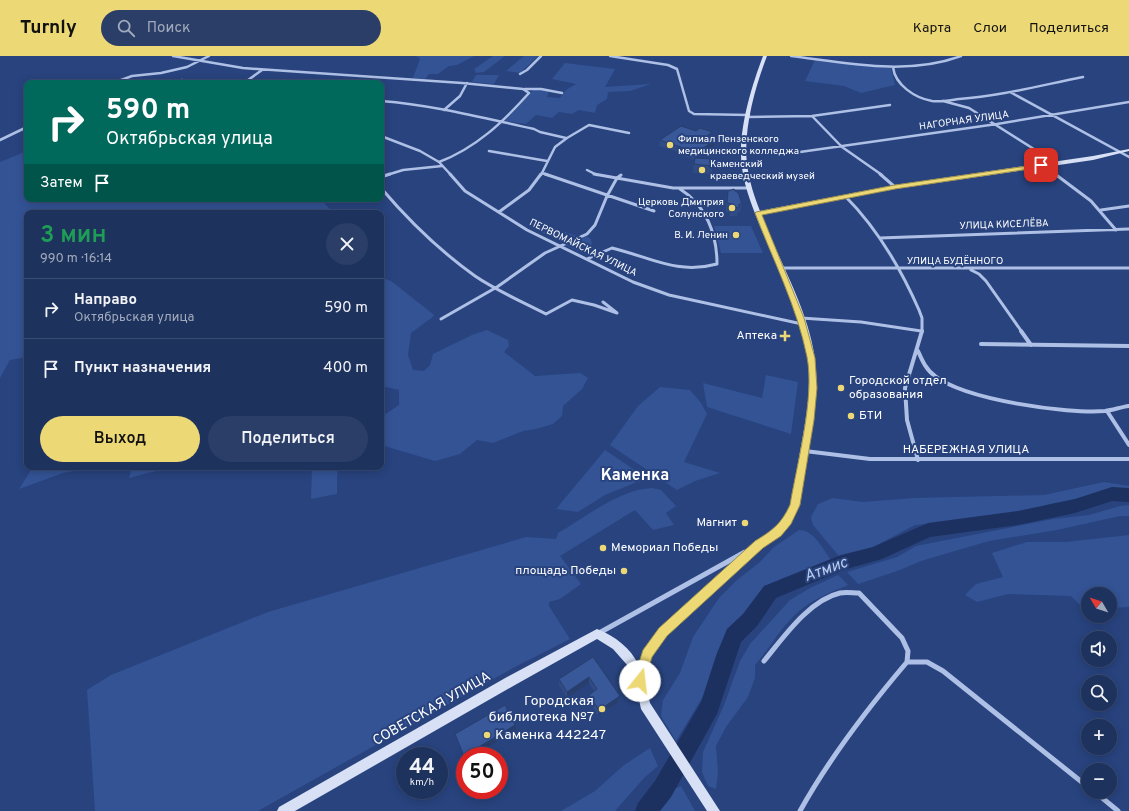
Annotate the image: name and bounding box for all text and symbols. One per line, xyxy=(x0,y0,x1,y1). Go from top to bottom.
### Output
search box xyxy=(101,10,381,46)
text: Turnly xyxy=(20,16,77,40)
icon: search xyxy=(115,17,137,39)
text: Поиск xyxy=(147,19,191,38)
text: Карта xyxy=(913,20,951,37)
text: Слои xyxy=(973,20,1007,37)
text: Поделиться xyxy=(1029,20,1109,37)
text: 590 m xyxy=(106,93,190,129)
icon: right xyxy=(40,96,92,148)
street label: НАГОРНАЯ УЛИЦА xyxy=(918,108,1010,134)
text: Октябрьская улица xyxy=(106,128,273,151)
place label: Филиал Пензенского медицинского колледжа xyxy=(678,133,799,158)
marker: Филиал Пензенского медицинского колледжа xyxy=(665,140,675,150)
pin xyxy=(1024,148,1058,182)
icon: arrive xyxy=(1030,154,1052,176)
place label: Каменский краеведческий музей xyxy=(710,158,815,183)
marker: Каменский краеведческий музей xyxy=(697,165,707,175)
icon: arrive xyxy=(91,172,113,194)
text: Затем xyxy=(40,174,83,193)
place label: Церковь Дмитрия Солунского xyxy=(638,196,724,221)
marker: Церковь Дмитрия Солунского xyxy=(727,203,737,213)
street label: ПЕРВОМАЙСКАЯ УЛИЦА xyxy=(527,216,639,280)
street label: УЛИЦА КИСЕЛЁВА xyxy=(959,217,1049,233)
text: 3 мин xyxy=(40,221,106,251)
button: close xyxy=(326,223,368,265)
place label: В. И. Ленин xyxy=(674,229,728,242)
marker: В. И. Ленин xyxy=(731,230,741,240)
text: 990 m · 16:14 xyxy=(40,251,112,267)
street label: УЛИЦА БУДЁННОГО xyxy=(907,255,1003,268)
text: Направо xyxy=(74,291,137,310)
icon: right xyxy=(40,298,62,320)
text: 590 m xyxy=(324,299,368,318)
text: Октябрьская улица xyxy=(74,310,194,326)
place label: Аптека xyxy=(737,328,777,344)
marker: Аптека xyxy=(780,331,790,341)
icon: arrive xyxy=(40,358,62,380)
text: Пункт назначения xyxy=(74,359,211,378)
text: 400 m xyxy=(323,359,368,378)
place label: Городской отдел образования xyxy=(849,373,947,403)
marker: Городской отдел образования xyxy=(836,383,846,393)
place label: БТИ xyxy=(859,408,882,424)
marker: БТИ xyxy=(846,411,856,421)
button: Выход xyxy=(40,416,200,462)
button: Поделиться xyxy=(208,416,368,462)
street label: НАБЕРЕЖНАЯ УЛИЦА xyxy=(903,442,1029,458)
district label: Каменка xyxy=(601,466,669,486)
place label: Магнит xyxy=(696,515,738,531)
marker: Магнит xyxy=(740,518,750,528)
place label: Мемориал Победы xyxy=(611,540,718,556)
marker: Мемориал Победы xyxy=(598,543,608,553)
water label: Атмис xyxy=(801,553,851,587)
place label: площадь Победы xyxy=(515,563,616,579)
marker: площадь Победы xyxy=(619,566,629,576)
north arrow xyxy=(1081,587,1117,623)
map controls xyxy=(1081,587,1117,799)
button: sound xyxy=(1081,631,1117,667)
position arrow xyxy=(619,660,661,702)
street label: СОВЕТСКАЯ УЛИЦА xyxy=(370,668,494,750)
button: search xyxy=(1081,675,1117,711)
place label: Городская библиотека №7 xyxy=(489,693,594,726)
marker: Городская библиотека №7 xyxy=(597,704,607,714)
button: + xyxy=(1081,719,1117,755)
place label: Каменка 442247 xyxy=(495,727,606,744)
marker: Каменка 442247 xyxy=(482,730,492,740)
speed limit sign: 50 xyxy=(456,747,508,799)
text: 44 xyxy=(409,755,435,781)
button: − xyxy=(1081,763,1117,799)
text: km/h xyxy=(410,776,434,789)

